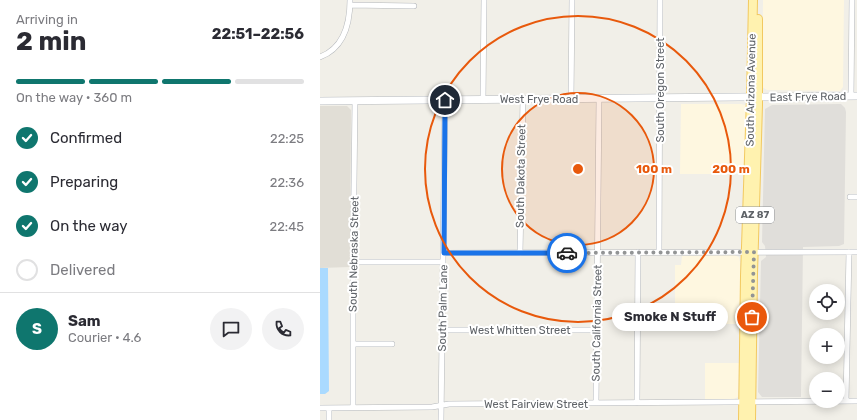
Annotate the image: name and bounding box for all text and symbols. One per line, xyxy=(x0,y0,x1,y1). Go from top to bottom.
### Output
text: Arriving in xyxy=(16,12,78,27)
text: 22:51–22:56 xyxy=(212,25,304,43)
text: 2 min xyxy=(16,26,86,57)
street label: South Arizona Avenue xyxy=(744,33,758,147)
street label: South Oregon Street xyxy=(654,37,667,143)
pin xyxy=(428,83,462,117)
icon: home xyxy=(434,89,456,111)
text: On the way · 360 m xyxy=(16,90,132,105)
street label: East Frye Road xyxy=(770,90,846,104)
street label: West Frye Road xyxy=(500,93,578,106)
street label: South Dakota Street xyxy=(514,123,528,228)
icon: check xyxy=(16,127,38,149)
text: Confirmed xyxy=(50,129,122,147)
text: 22:25 xyxy=(270,131,304,146)
centre of rings xyxy=(571,162,585,176)
text: 100 m xyxy=(636,162,672,176)
text: 200 m xyxy=(712,162,750,176)
icon: check xyxy=(16,171,38,193)
text: Preparing xyxy=(50,173,118,191)
text: 22:36 xyxy=(270,175,304,190)
street label: South Nebraska Street xyxy=(346,195,362,312)
road number: AZ 87 xyxy=(736,207,774,223)
icon: check xyxy=(16,215,38,237)
text: On the way xyxy=(50,217,128,235)
text: 22:45 xyxy=(270,219,304,234)
courier xyxy=(547,233,587,273)
icon: car xyxy=(556,242,578,264)
text: Delivered xyxy=(50,261,115,279)
street label: South California Street xyxy=(589,264,605,381)
street label: South Palm Lane xyxy=(436,265,450,351)
map controls xyxy=(809,284,845,408)
button: locate xyxy=(809,284,845,320)
pin xyxy=(735,300,769,334)
callout: Smoke N Stuff xyxy=(612,303,728,331)
icon: bag xyxy=(741,306,763,328)
button: chat xyxy=(210,308,252,350)
button: phone xyxy=(262,308,304,350)
text: Smoke N Stuff xyxy=(624,309,716,324)
text: Sam xyxy=(68,312,101,330)
text: S xyxy=(32,320,42,338)
street label: West Whitten Street xyxy=(469,324,571,337)
button: + xyxy=(809,328,845,364)
text: Courier · 4.6 xyxy=(68,330,141,345)
button: − xyxy=(809,372,845,408)
street label: West Fairview Street xyxy=(484,398,589,411)

